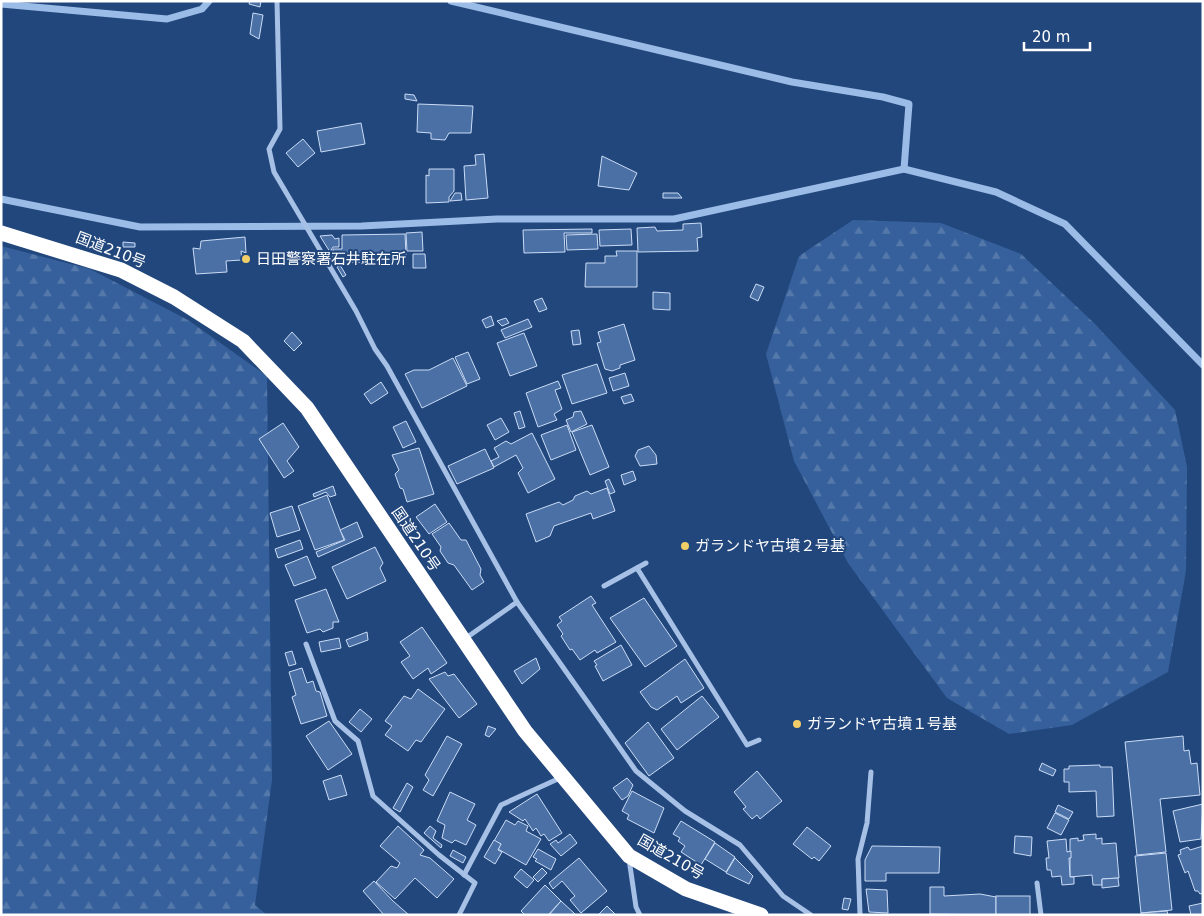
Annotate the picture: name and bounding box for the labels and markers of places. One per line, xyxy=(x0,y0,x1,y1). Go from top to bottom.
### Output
place label: 日田警察署石井駐在所 xyxy=(256,250,406,268)
marker: 日田警察署石井駐在所 xyxy=(240,253,252,265)
place label: ガランドヤ古墳２号基 xyxy=(695,537,845,555)
marker: ガランドヤ古墳２号基 xyxy=(679,540,691,552)
place label: ガランドヤ古墳１号基 xyxy=(807,715,957,733)
marker: ガランドヤ古墳１号基 xyxy=(791,718,803,730)

